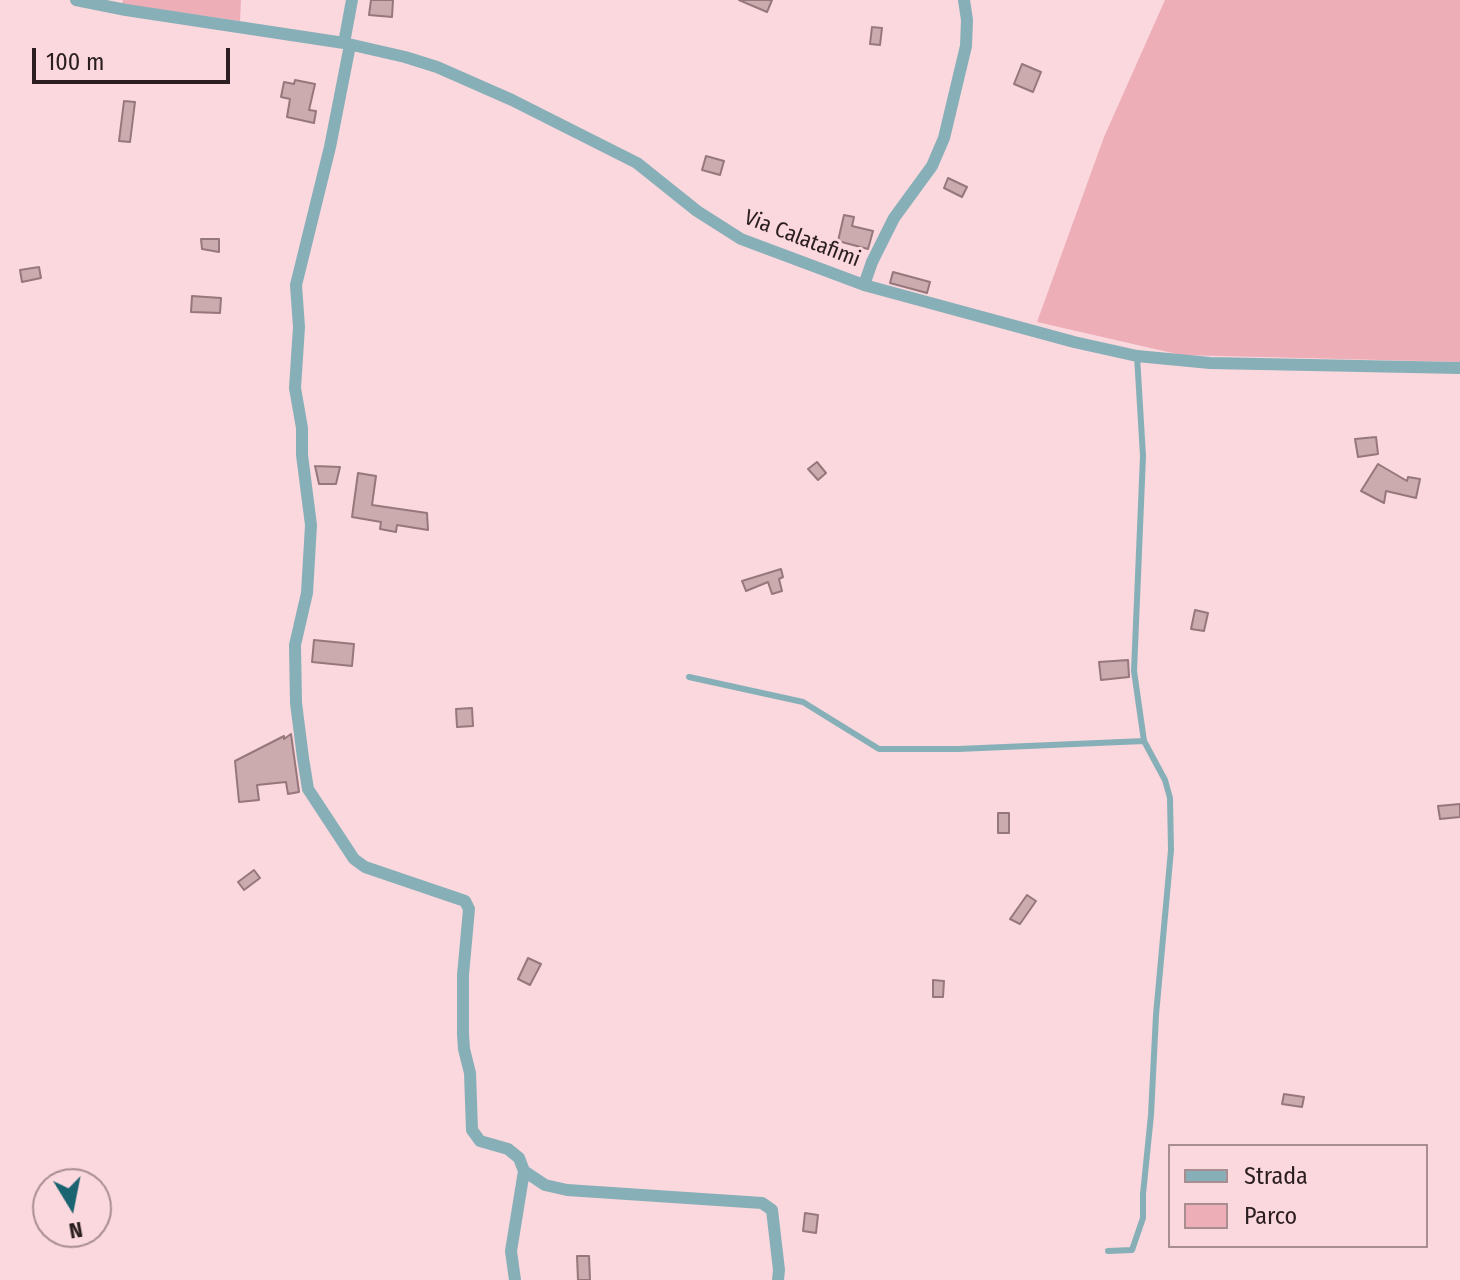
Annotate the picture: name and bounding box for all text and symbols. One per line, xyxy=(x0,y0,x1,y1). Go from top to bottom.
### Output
scale bar xyxy=(36,32,234,82)
text: 100 m xyxy=(46,48,104,76)
street label: Via Calatafimi xyxy=(740,205,864,273)
legend xyxy=(1168,1144,1428,1248)
text: Strada xyxy=(1244,1162,1308,1190)
north arrow xyxy=(32,1168,112,1248)
text: Parco xyxy=(1244,1202,1297,1230)
text: N xyxy=(67,1216,85,1245)

